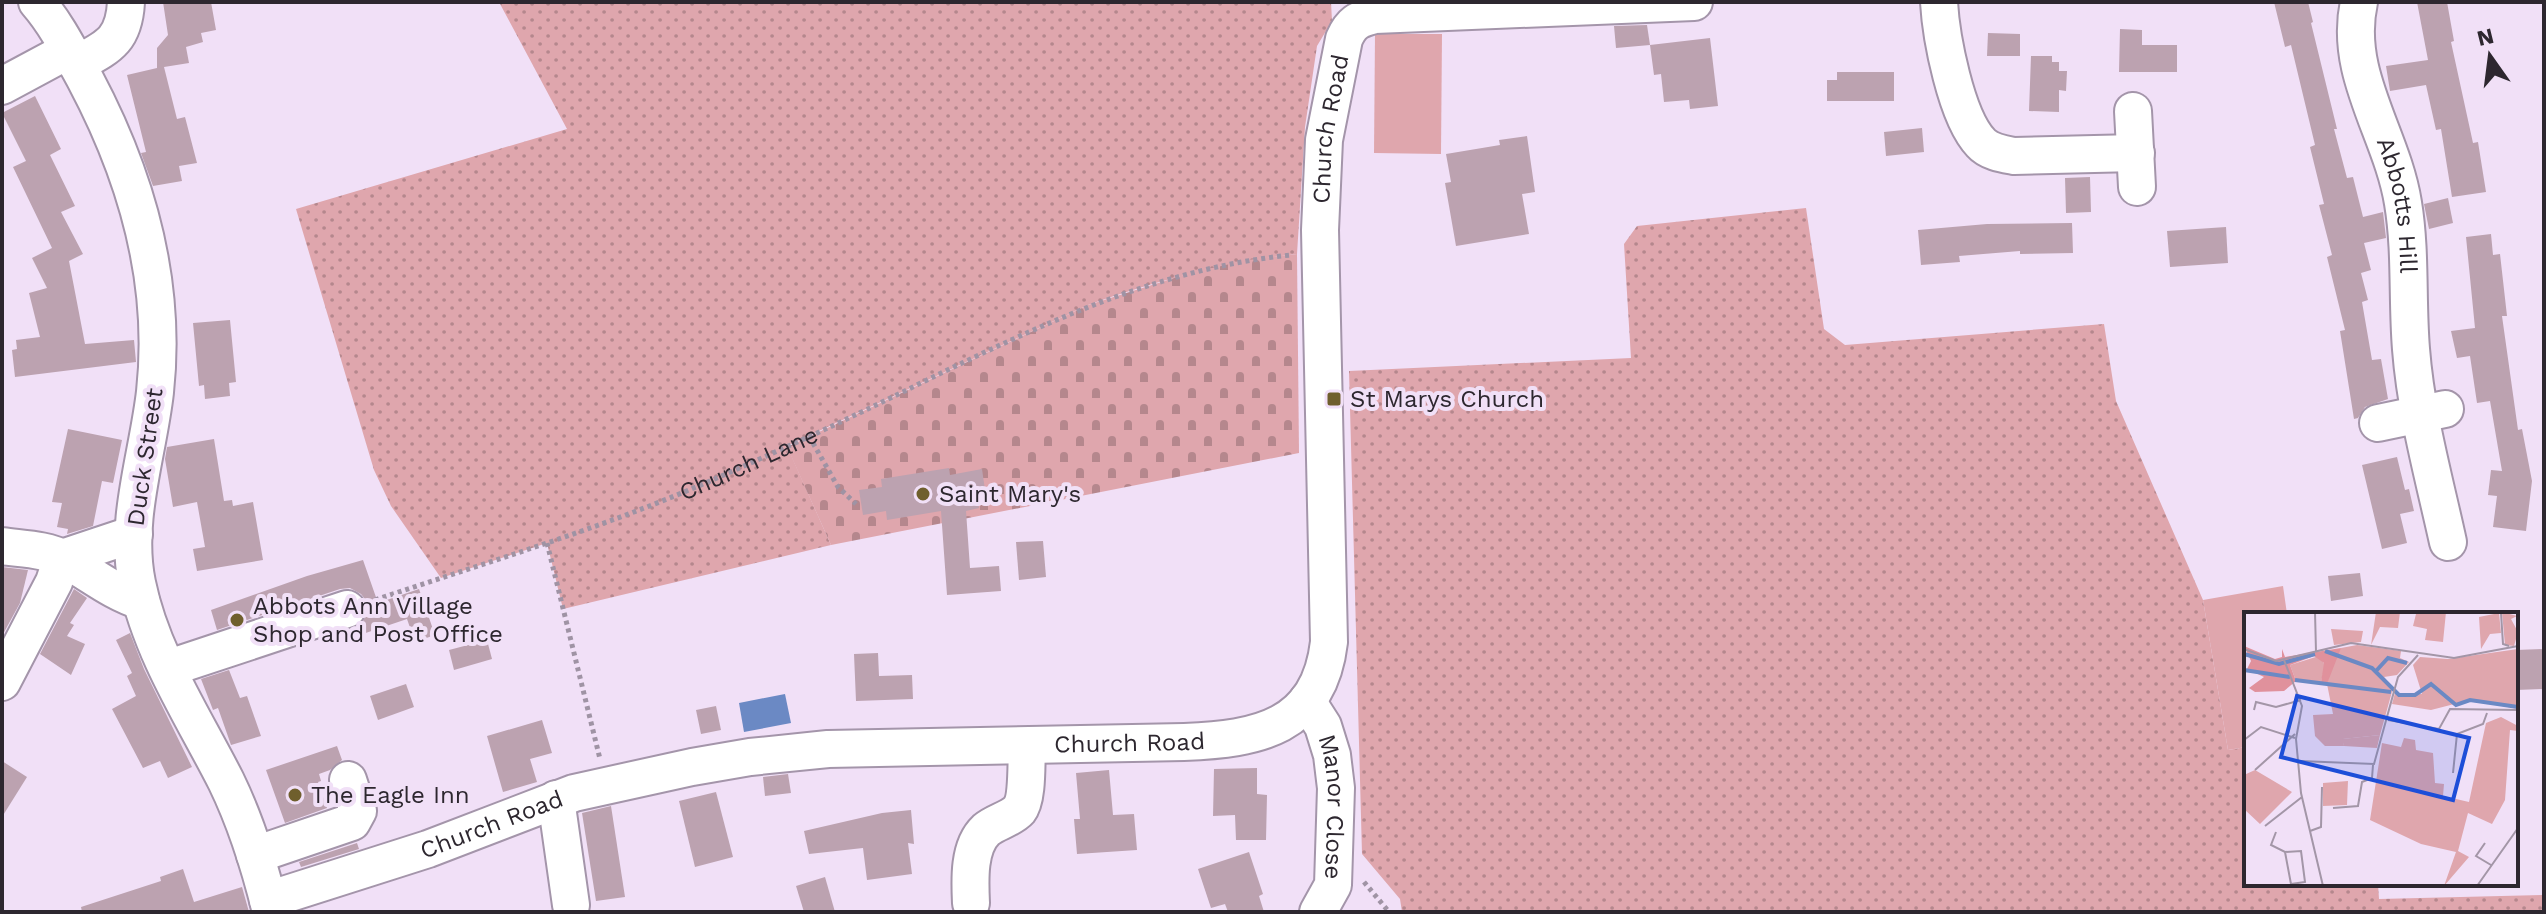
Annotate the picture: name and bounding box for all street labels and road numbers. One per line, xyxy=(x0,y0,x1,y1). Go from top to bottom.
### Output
street label: Church Road xyxy=(1307,52,1355,204)
street label: Abbotts Hill xyxy=(2371,133,2422,274)
street label: Duck Street xyxy=(121,386,169,528)
street label: Church Lane xyxy=(675,421,822,506)
street label: Church Road xyxy=(1054,727,1206,759)
street label: Manor Close xyxy=(1312,731,1350,880)
street label: Church Road xyxy=(416,785,567,865)

